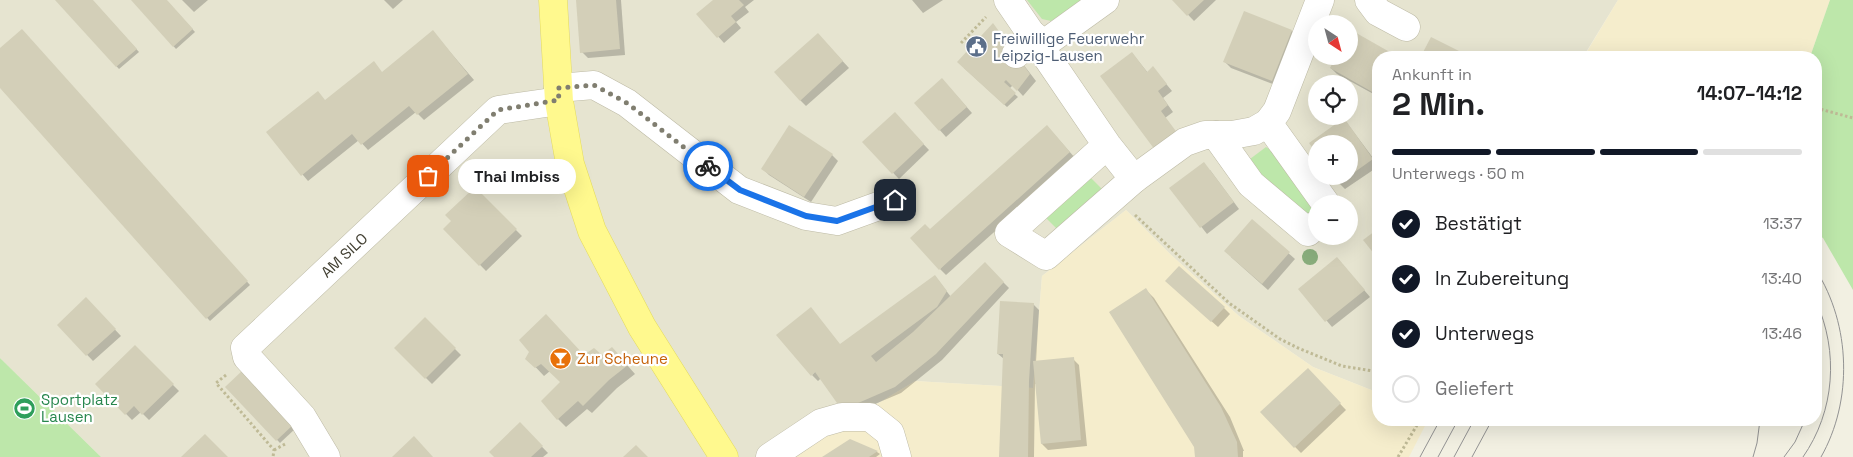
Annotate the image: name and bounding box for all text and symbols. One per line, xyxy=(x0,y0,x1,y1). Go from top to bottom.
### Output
north arrow xyxy=(1308,15,1358,65)
map controls xyxy=(1308,15,1358,245)
place label: Freiwillige Feuerwehr Leipzig-Lausen xyxy=(993,29,1145,65)
public building icon: Freiwillige Feuerwehr Leipzig-Lausen xyxy=(965,35,989,59)
text: Ankunft in xyxy=(1392,64,1472,85)
button: locate xyxy=(1308,75,1358,125)
text: 14:07–14:12 xyxy=(1697,81,1802,106)
text: 2 Min. xyxy=(1392,84,1485,124)
button: + xyxy=(1308,135,1358,185)
courier xyxy=(683,141,733,191)
icon: bike xyxy=(694,152,722,180)
pin xyxy=(407,155,449,197)
callout: Thai Imbiss xyxy=(458,158,576,194)
icon: bag xyxy=(414,162,442,190)
text: Unterwegs · 50 m xyxy=(1392,163,1525,184)
text: Thai Imbiss xyxy=(474,166,560,187)
pin xyxy=(874,179,916,221)
icon: home xyxy=(881,186,909,214)
button: − xyxy=(1308,195,1358,245)
icon: check xyxy=(1392,210,1420,238)
text: Bestätigt xyxy=(1435,211,1522,236)
text: 13:37 xyxy=(1763,213,1802,234)
street label: AM SILO xyxy=(317,229,371,281)
icon: check xyxy=(1392,265,1420,293)
text: In Zubereitung xyxy=(1435,266,1569,291)
text: 13:40 xyxy=(1761,268,1802,289)
icon: check xyxy=(1392,320,1420,348)
text: Unterwegs xyxy=(1435,321,1534,346)
text: 13:46 xyxy=(1762,323,1802,344)
bar icon: Zur Scheune xyxy=(549,346,573,370)
place label: Zur Scheune xyxy=(577,349,668,368)
text: Geliefert xyxy=(1435,376,1514,401)
place label: Sportplatz Lausen xyxy=(41,390,118,426)
sports icon: Sportplatz Lausen xyxy=(13,396,37,420)

